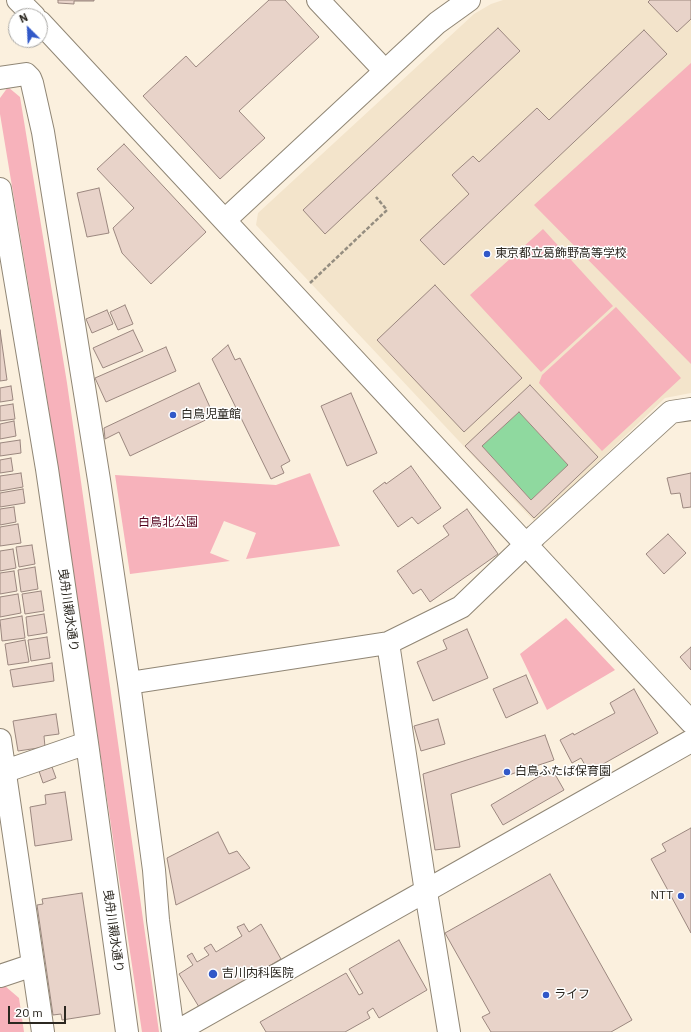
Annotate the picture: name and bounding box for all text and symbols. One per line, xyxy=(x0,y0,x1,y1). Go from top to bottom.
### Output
north arrow xyxy=(8,8,48,48)
text: N xyxy=(17,10,30,26)
place label: 東京都立葛飾野高等学校 xyxy=(495,247,627,261)
marker: 東京都立葛飾野高等学校 xyxy=(482,249,492,259)
place label: 白鳥児童館 xyxy=(181,408,241,422)
marker: 白鳥児童館 xyxy=(168,410,178,420)
park label: 白鳥北公園 xyxy=(138,516,198,530)
street label: 曳舟川親水通り xyxy=(55,567,81,653)
place label: 白鳥ふたば保育園 xyxy=(515,765,611,779)
marker: 白鳥ふたば保育園 xyxy=(502,767,512,777)
street label: 曳舟川親水通り xyxy=(100,888,126,974)
place label: NTT xyxy=(651,889,673,903)
marker: NTT xyxy=(676,891,686,901)
place label: 吉川内科医院 xyxy=(222,967,294,981)
marker: 吉川内科医院 xyxy=(207,968,219,980)
place label: ライフ xyxy=(554,988,590,1002)
marker: ライフ xyxy=(541,990,551,1000)
scale bar xyxy=(10,998,68,1024)
text: 20 m xyxy=(15,1005,43,1020)

